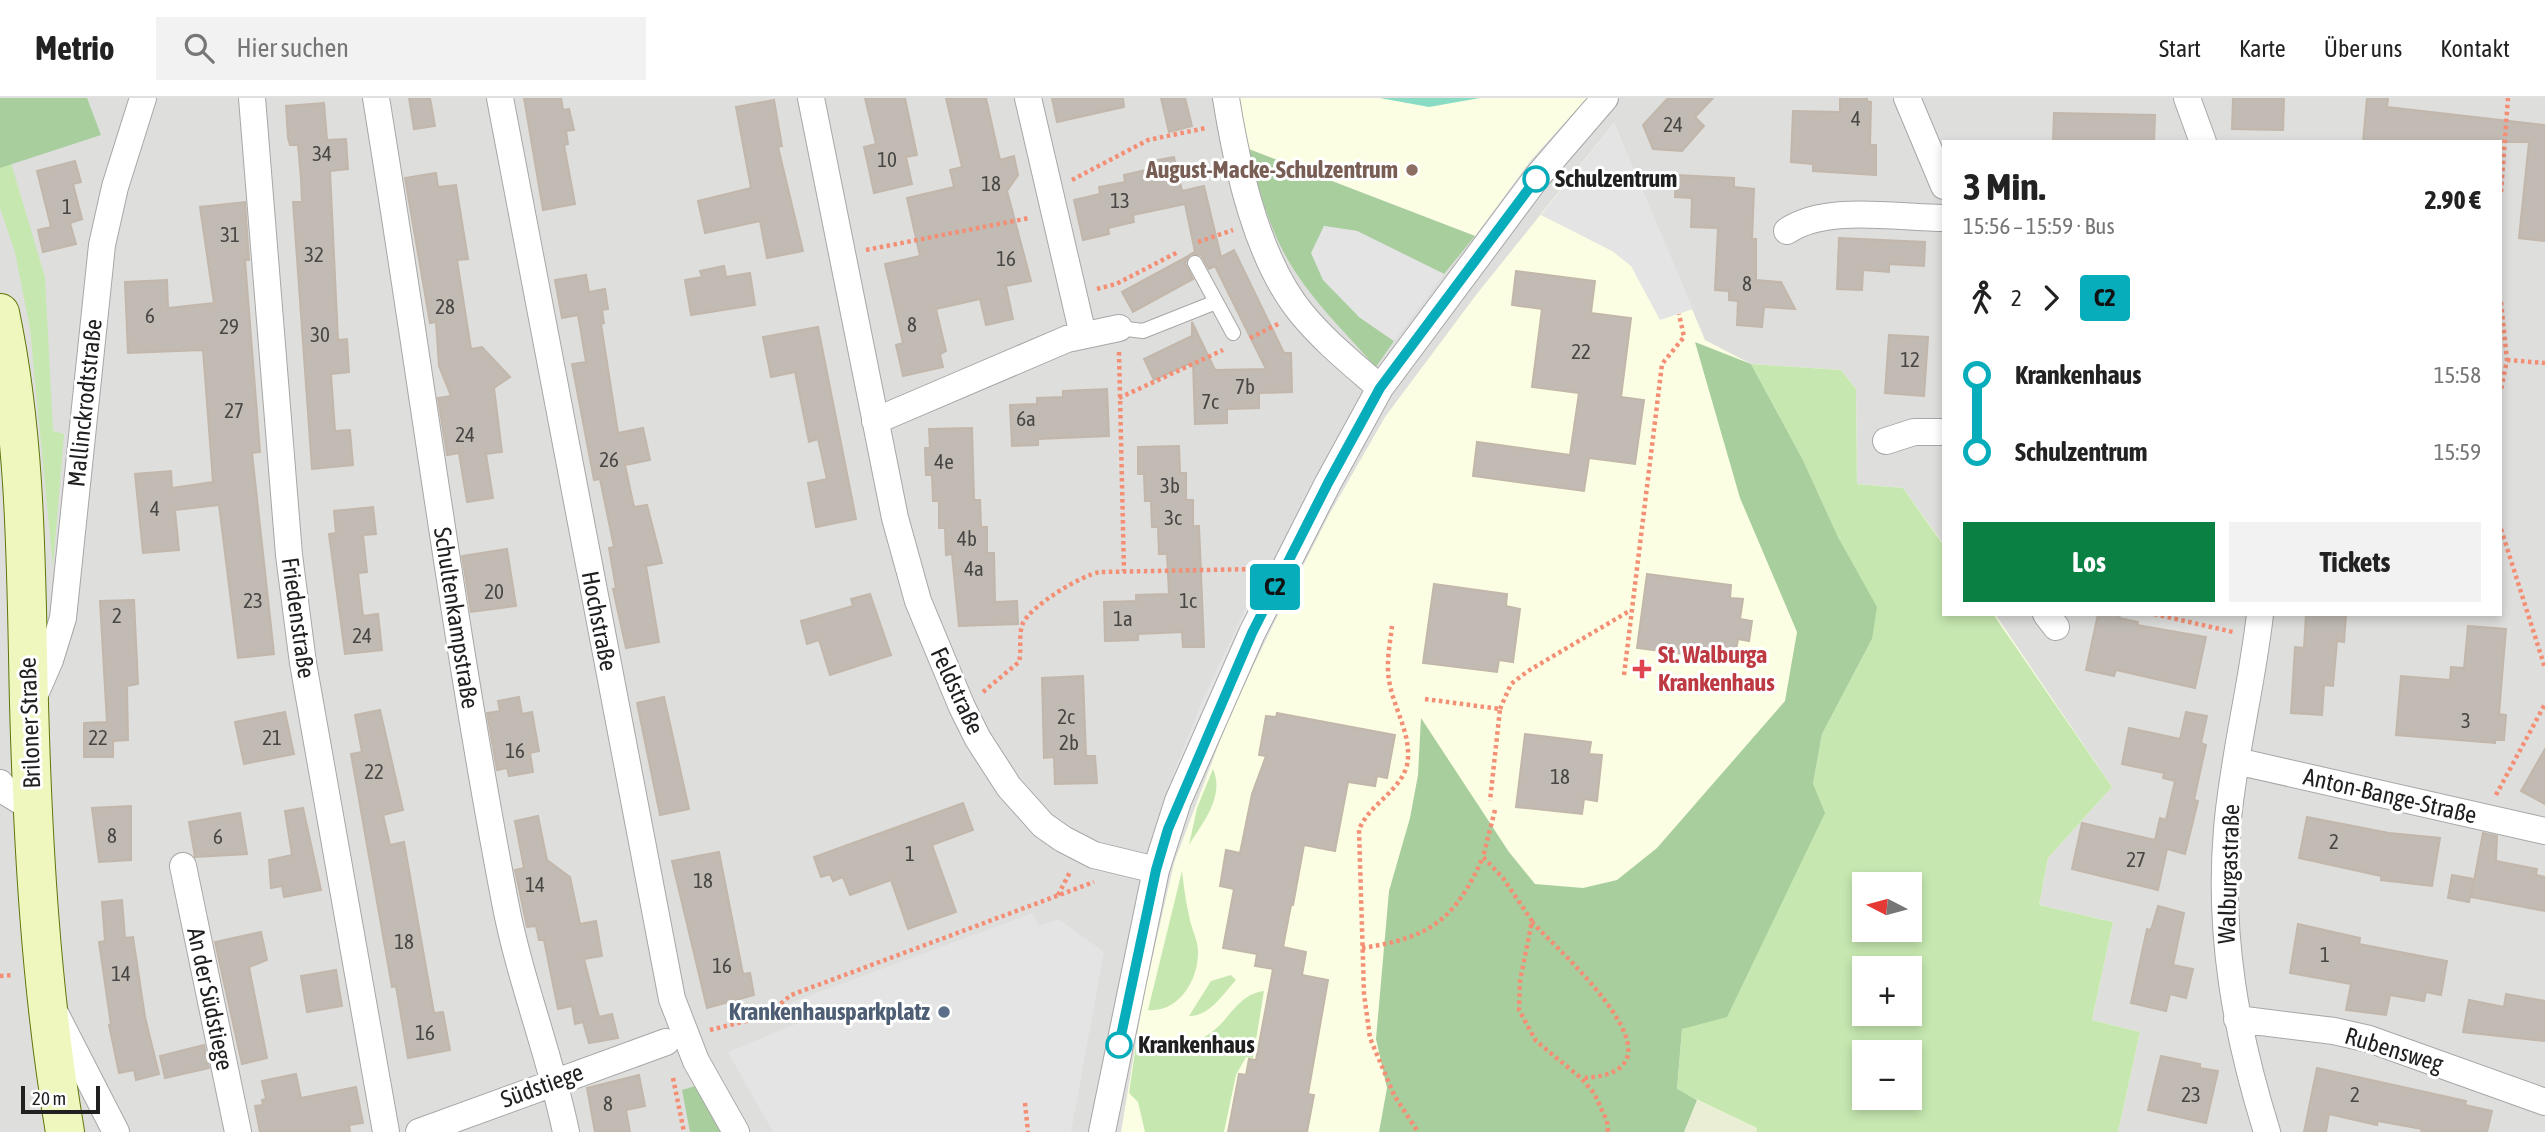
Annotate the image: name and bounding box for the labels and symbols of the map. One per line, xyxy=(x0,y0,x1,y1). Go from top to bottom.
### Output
house number: 4 xyxy=(1851,106,1861,130)
house number: 24 xyxy=(1663,112,1683,136)
house number: 34 xyxy=(312,141,332,165)
house number: 10 xyxy=(877,147,897,171)
place label: August-Macke-Schulzentrum xyxy=(1145,156,1398,183)
marker: August-Macke-Schulzentrum xyxy=(1404,162,1420,178)
place label: Schulzentrum xyxy=(1555,165,1677,192)
marker: Schulzentrum xyxy=(1523,166,1549,192)
house number: 18 xyxy=(981,171,1001,195)
house number: 13 xyxy=(1110,188,1130,212)
house number: 1 xyxy=(62,194,72,218)
house number: 31 xyxy=(220,222,240,246)
house number: 32 xyxy=(304,242,324,266)
house number: 16 xyxy=(996,246,1016,270)
house number: 8 xyxy=(1742,271,1752,295)
house number: 28 xyxy=(435,294,455,318)
house number: 6 xyxy=(145,303,155,327)
house number: 8 xyxy=(907,312,917,336)
house number: 29 xyxy=(219,314,239,338)
street label: Mallinckrodtstraße xyxy=(62,318,107,488)
house number: 30 xyxy=(310,322,330,346)
house number: 22 xyxy=(1571,339,1591,363)
house number: 12 xyxy=(1900,347,1920,371)
house number: 7b xyxy=(1235,374,1255,398)
house number: 7c xyxy=(1201,389,1219,413)
house number: 27 xyxy=(224,398,244,422)
house number: 6a xyxy=(1016,406,1036,430)
house number: 24 xyxy=(455,422,475,446)
house number: 26 xyxy=(599,447,619,471)
house number: 4e xyxy=(934,449,954,473)
house number: 3b xyxy=(1160,473,1180,497)
house number: 4 xyxy=(150,496,160,520)
house number: 3c xyxy=(1164,505,1182,529)
street label: Schultenkampstraße xyxy=(429,525,484,711)
house number: 4b xyxy=(957,526,977,550)
street label: Friedenstraße xyxy=(277,556,320,680)
house number: 4a xyxy=(964,556,984,580)
line badge: C2 xyxy=(1244,564,1306,610)
street label: Hochstraße xyxy=(577,569,622,673)
house number: 20 xyxy=(484,579,504,603)
house number: 23 xyxy=(243,588,263,612)
house number: 1c xyxy=(1179,588,1197,612)
house number: 2 xyxy=(112,603,122,627)
house number: 1a xyxy=(1113,606,1133,630)
house number: 24 xyxy=(352,623,372,647)
place label: St. Walburga Krankenhaus xyxy=(1658,641,1775,696)
street label: Feldstraße xyxy=(926,643,989,739)
street label: Briloner Straße xyxy=(14,657,45,789)
marker: St. Walburga Krankenhaus xyxy=(1632,659,1652,679)
house number: 2c xyxy=(1057,704,1075,728)
house number: 3 xyxy=(2461,708,2471,732)
house number: 22 xyxy=(88,725,108,749)
house number: 21 xyxy=(262,725,282,749)
house number: 2b xyxy=(1059,730,1079,754)
house number: 16 xyxy=(505,738,525,762)
house number: 22 xyxy=(364,759,384,783)
street label: Anton-Bange-Straße xyxy=(2301,762,2479,829)
house number: 18 xyxy=(1550,764,1570,788)
street label: Walburgastraße xyxy=(2213,804,2244,944)
house number: 8 xyxy=(107,823,117,847)
house number: 6 xyxy=(213,824,223,848)
house number: 2 xyxy=(2329,829,2339,853)
house number: 1 xyxy=(905,841,915,865)
house number: 27 xyxy=(2126,847,2146,871)
house number: 18 xyxy=(693,868,713,892)
house number: 14 xyxy=(525,872,545,896)
north arrow xyxy=(1852,872,1922,942)
street label: An der Südstiege xyxy=(182,925,239,1073)
house number: 18 xyxy=(394,929,414,953)
house number: 1 xyxy=(2320,942,2330,966)
house number: 16 xyxy=(712,953,732,977)
house number: 14 xyxy=(111,961,131,985)
place label: Krankenhausparkplatz xyxy=(729,998,930,1025)
marker: Krankenhausparkplatz xyxy=(936,1004,952,1020)
house number: 16 xyxy=(415,1020,435,1044)
street label: Rubensweg xyxy=(2342,1022,2447,1077)
place label: Krankenhaus xyxy=(1138,1031,1255,1058)
marker: Krankenhaus xyxy=(1106,1032,1132,1058)
street label: Südstiege xyxy=(497,1058,587,1113)
house number: 23 xyxy=(2181,1082,2201,1106)
house number: 2 xyxy=(2350,1082,2360,1106)
scale bar xyxy=(21,1083,100,1115)
house number: 8 xyxy=(603,1091,613,1115)

